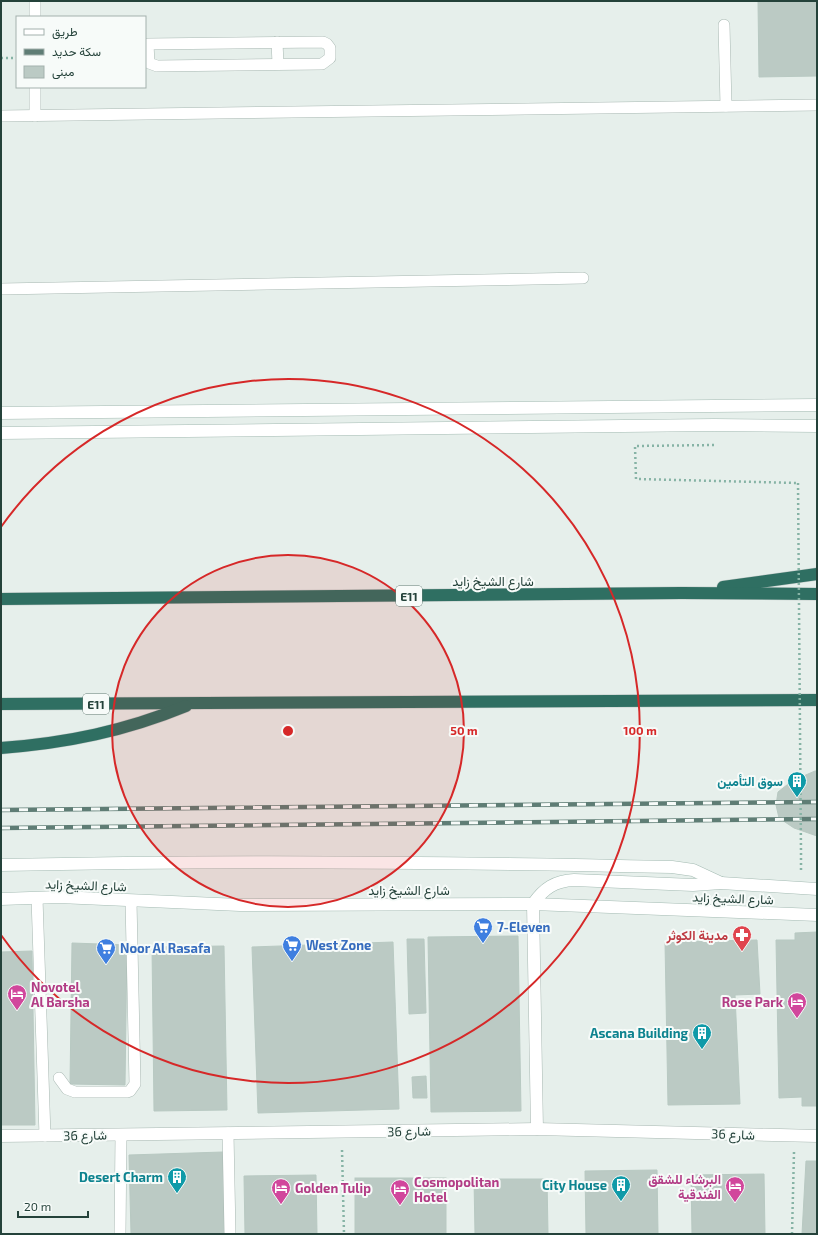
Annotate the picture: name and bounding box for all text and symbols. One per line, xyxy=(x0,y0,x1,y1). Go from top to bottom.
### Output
legend xyxy=(16,16,146,88)
text: طريق xyxy=(52,24,78,40)
text: سكة حديد xyxy=(52,44,101,59)
text: مبنى xyxy=(52,64,74,80)
street label: شارع الشيخ زايد xyxy=(452,573,534,591)
road number: E11 xyxy=(396,586,422,606)
road number: E11 xyxy=(83,694,109,714)
text: 50 m xyxy=(450,723,478,737)
text: 100 m xyxy=(623,723,657,737)
centre of rings xyxy=(281,724,295,738)
building icon: سوق التأمين xyxy=(786,770,808,798)
place label: سوق التأمين xyxy=(717,773,783,790)
street label: شارع الشيخ زايد xyxy=(45,876,127,896)
street label: شارع الشيخ زايد xyxy=(368,882,450,900)
street label: شارع الشيخ زايد xyxy=(692,889,774,909)
supermarket icon: 7-Eleven xyxy=(472,916,494,944)
place label: 7-Eleven xyxy=(497,919,551,935)
pharmacy icon: مدينة الكوثر xyxy=(731,924,753,952)
place label: مدينة الكوثر xyxy=(666,927,728,944)
supermarket icon: West Zone xyxy=(281,934,303,962)
supermarket icon: Noor Al Rasafa xyxy=(95,937,117,965)
place label: West Zone xyxy=(306,937,371,953)
place label: Noor Al Rasafa xyxy=(120,940,211,956)
place label: Novotel Al Barsha xyxy=(31,979,90,1010)
hotel icon: Novotel Al Barsha xyxy=(6,983,28,1011)
hotel icon: Rose Park xyxy=(786,991,808,1019)
place label: Rose Park xyxy=(722,994,784,1010)
building icon: Ascana Building xyxy=(691,1022,713,1050)
place label: Ascana Building xyxy=(590,1025,688,1041)
street label: شارع 36 xyxy=(387,1123,431,1141)
street label: شارع 36 xyxy=(711,1125,755,1145)
street label: شارع 36 xyxy=(63,1127,107,1145)
building icon: Desert Charm xyxy=(166,1166,188,1194)
place label: Desert Charm xyxy=(79,1169,163,1185)
place label: البرشاء للشقق الفندقية xyxy=(648,1171,721,1202)
place label: Cosmopolitan Hotel xyxy=(414,1174,499,1205)
building icon: City House xyxy=(610,1174,632,1202)
hotel icon: البرشاء للشقق الفندقية xyxy=(724,1175,746,1203)
hotel icon: Golden Tulip xyxy=(270,1177,292,1205)
place label: City House xyxy=(542,1177,607,1193)
hotel icon: Cosmopolitan Hotel xyxy=(389,1178,411,1206)
place label: Golden Tulip xyxy=(295,1180,371,1196)
scale bar xyxy=(18,1193,88,1219)
text: 20 m xyxy=(24,1199,51,1213)

